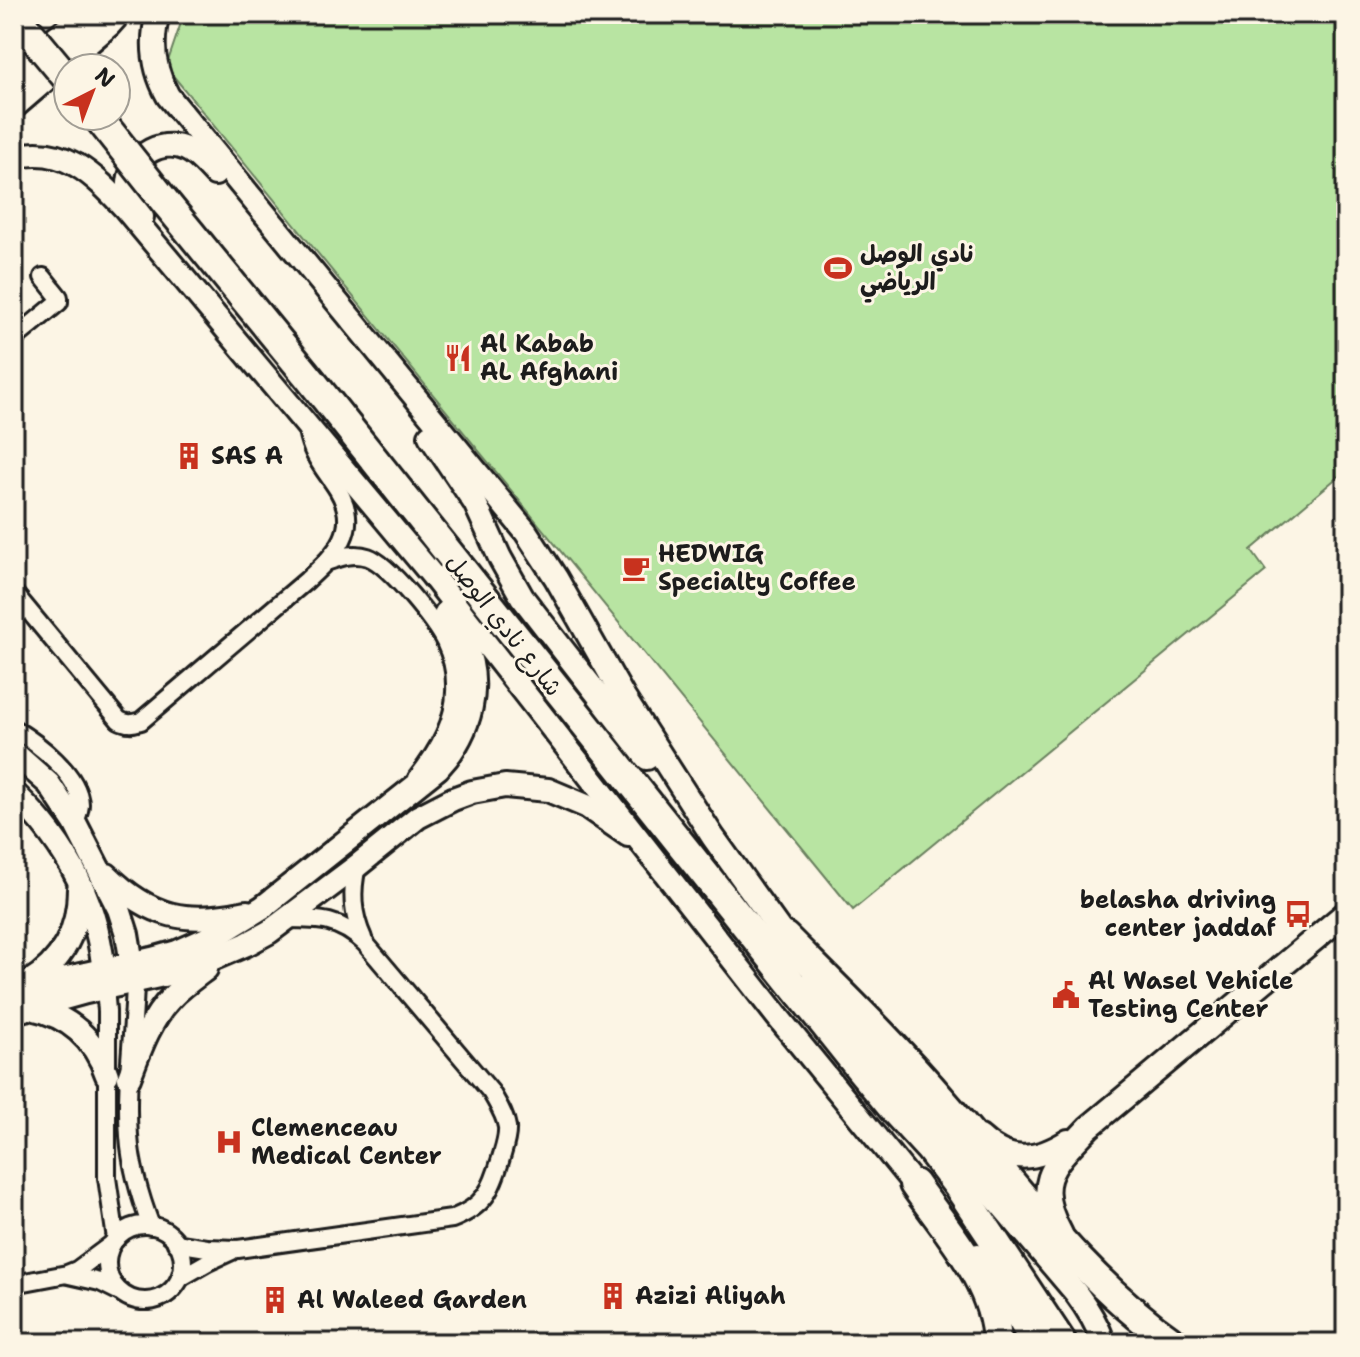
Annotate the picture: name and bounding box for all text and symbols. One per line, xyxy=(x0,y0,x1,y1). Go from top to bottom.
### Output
north arrow xyxy=(52,52,132,132)
text: N xyxy=(89,61,121,94)
place label: نادي الوصل الرياضي xyxy=(860,238,973,303)
sports icon: نادي الوصل الرياضي xyxy=(823,253,853,283)
place label: Al Kabab AL Afghani xyxy=(480,328,618,388)
restaurant icon: Al Kabab AL Afghani xyxy=(443,343,473,373)
place label: SAS A xyxy=(211,440,283,472)
building icon: SAS A xyxy=(174,441,204,471)
place label: HEDWIG Specialty Coffee xyxy=(658,538,856,598)
street label: شارع نادي الوصل xyxy=(438,547,570,703)
cafe icon: HEDWIG Specialty Coffee xyxy=(621,553,651,583)
place label: belasha driving center jaddaf xyxy=(1080,884,1276,944)
bus stop icon: belasha driving center jaddaf xyxy=(1283,899,1313,929)
place label: Al Wasel Vehicle Testing Center xyxy=(1088,965,1293,1025)
public building icon: Al Wasel Vehicle Testing Center xyxy=(1051,980,1081,1010)
place label: Clemenceau Medical Center xyxy=(251,1112,442,1172)
hospital icon: Clemenceau Medical Center xyxy=(214,1127,244,1157)
place label: Azizi Aliyah xyxy=(635,1280,786,1312)
building icon: Azizi Aliyah xyxy=(598,1281,628,1311)
place label: Al Waleed Garden xyxy=(297,1284,527,1316)
building icon: Al Waleed Garden xyxy=(260,1285,290,1315)

